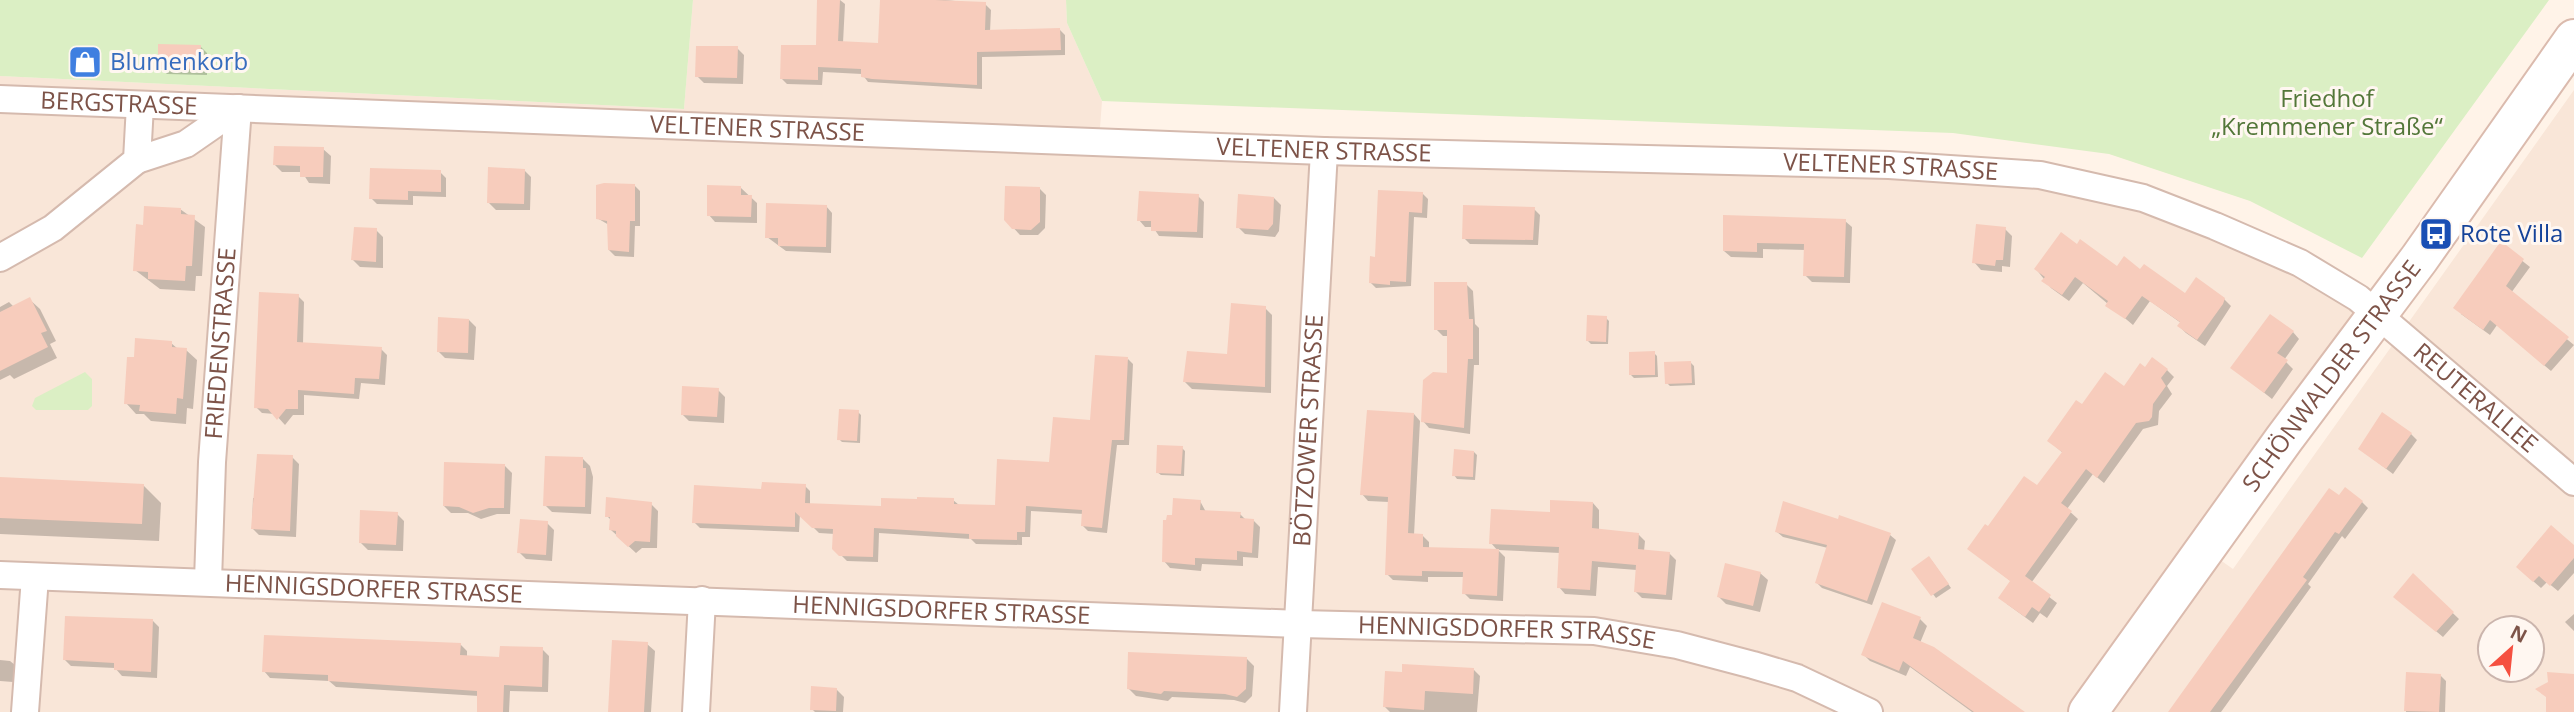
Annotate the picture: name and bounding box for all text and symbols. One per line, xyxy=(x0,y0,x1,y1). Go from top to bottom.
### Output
shop icon: Blumenkorb xyxy=(66,43,104,81)
place label: Blumenkorb xyxy=(110,44,248,77)
park label: Friedhof „Kremmener Straße“ xyxy=(2211,81,2443,142)
street label: BERGSTRASSE xyxy=(40,83,198,122)
street label: VELTENER STRASSE xyxy=(649,107,866,148)
street label: VELTENER STRASSE xyxy=(1216,129,1432,169)
street label: VELTENER STRASSE xyxy=(1783,144,1999,187)
bus stop icon: Rote Villa xyxy=(2417,215,2455,253)
place label: Rote Villa xyxy=(2460,216,2563,249)
street label: FRIEDENSTRASSE xyxy=(196,246,243,440)
street label: SCHÖNWALDER STRASSE xyxy=(2234,253,2428,498)
street label: BÖTZOWER STRASSE xyxy=(1284,313,1330,547)
street label: REUTERALLEE xyxy=(2407,334,2546,459)
street label: HENNIGSDORFER STRASSE xyxy=(224,565,523,610)
street label: HENNIGSDORFER STRASSE xyxy=(792,587,1091,631)
street label: HENNIGSDORFER STRASSE xyxy=(1358,607,1658,656)
north arrow xyxy=(2476,614,2546,684)
text: N xyxy=(2506,619,2532,649)

